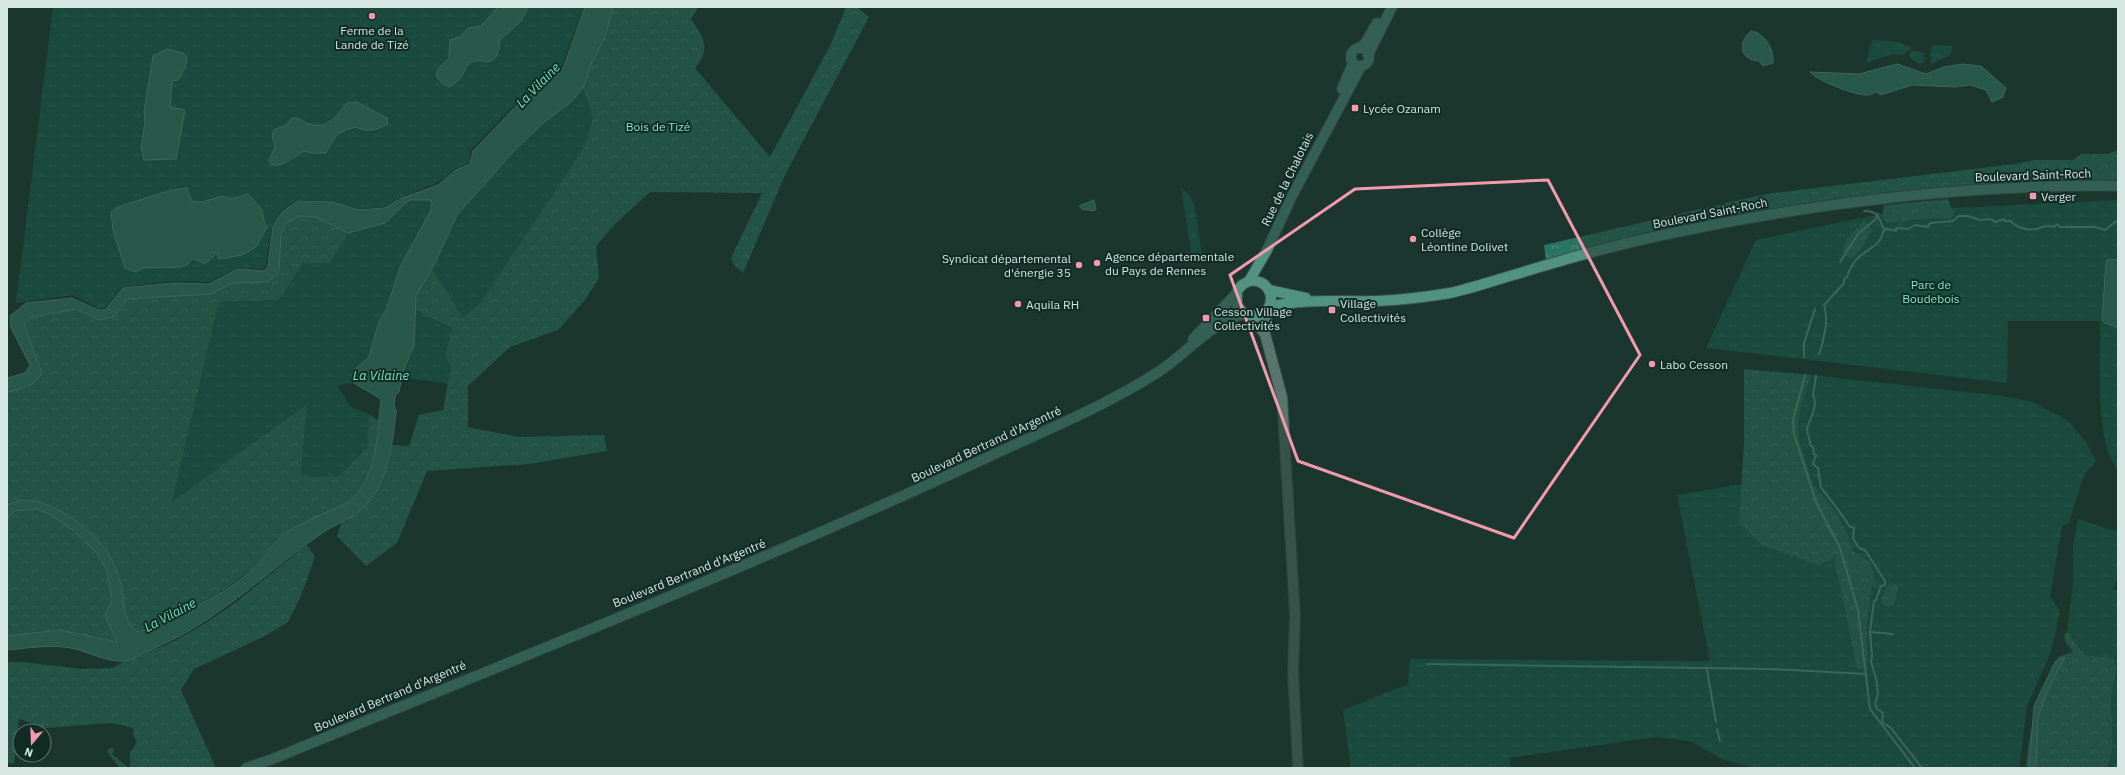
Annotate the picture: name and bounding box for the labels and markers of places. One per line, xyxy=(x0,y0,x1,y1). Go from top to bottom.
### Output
marker: Ferme de la Lande de Tizé xyxy=(367,11,377,21)
place label: Ferme de la Lande de Tizé xyxy=(335,23,409,52)
place label: Lycée Ozanam xyxy=(1363,101,1441,116)
marker: Lycée Ozanam xyxy=(1350,103,1360,113)
place label: Verger xyxy=(2041,189,2077,204)
marker: Verger xyxy=(2028,191,2038,201)
place label: Collège Léontine Dolivet xyxy=(1421,225,1508,254)
marker: Collège Léontine Dolivet xyxy=(1408,234,1418,244)
place label: Agence départementale du Pays de Rennes xyxy=(1105,249,1235,278)
place label: Syndicat départemental d'énergie 35 xyxy=(942,251,1071,280)
marker: Agence départementale du Pays de Rennes xyxy=(1092,258,1102,268)
marker: Syndicat départemental d'énergie 35 xyxy=(1074,260,1084,270)
place label: Village Collectivités xyxy=(1340,296,1406,325)
place label: Aquila RH xyxy=(1026,297,1079,312)
marker: Aquila RH xyxy=(1013,299,1023,309)
place label: Cesson Village Collectivités xyxy=(1214,304,1292,333)
marker: Village Collectivités xyxy=(1327,305,1337,315)
marker: Cesson Village Collectivités xyxy=(1201,313,1211,323)
place label: Labo Cesson xyxy=(1660,357,1728,372)
marker: Labo Cesson xyxy=(1647,359,1657,369)

